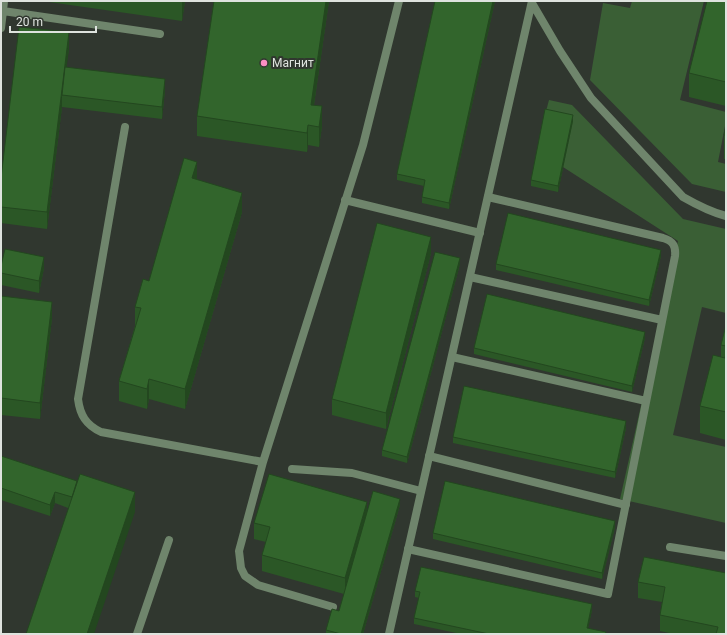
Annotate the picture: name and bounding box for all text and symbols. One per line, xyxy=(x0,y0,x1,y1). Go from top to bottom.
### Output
scale bar xyxy=(10,8,96,34)
text: 20 m xyxy=(16,15,43,29)
place label: Магнит xyxy=(272,56,314,70)
marker: Магнит xyxy=(259,58,269,68)

